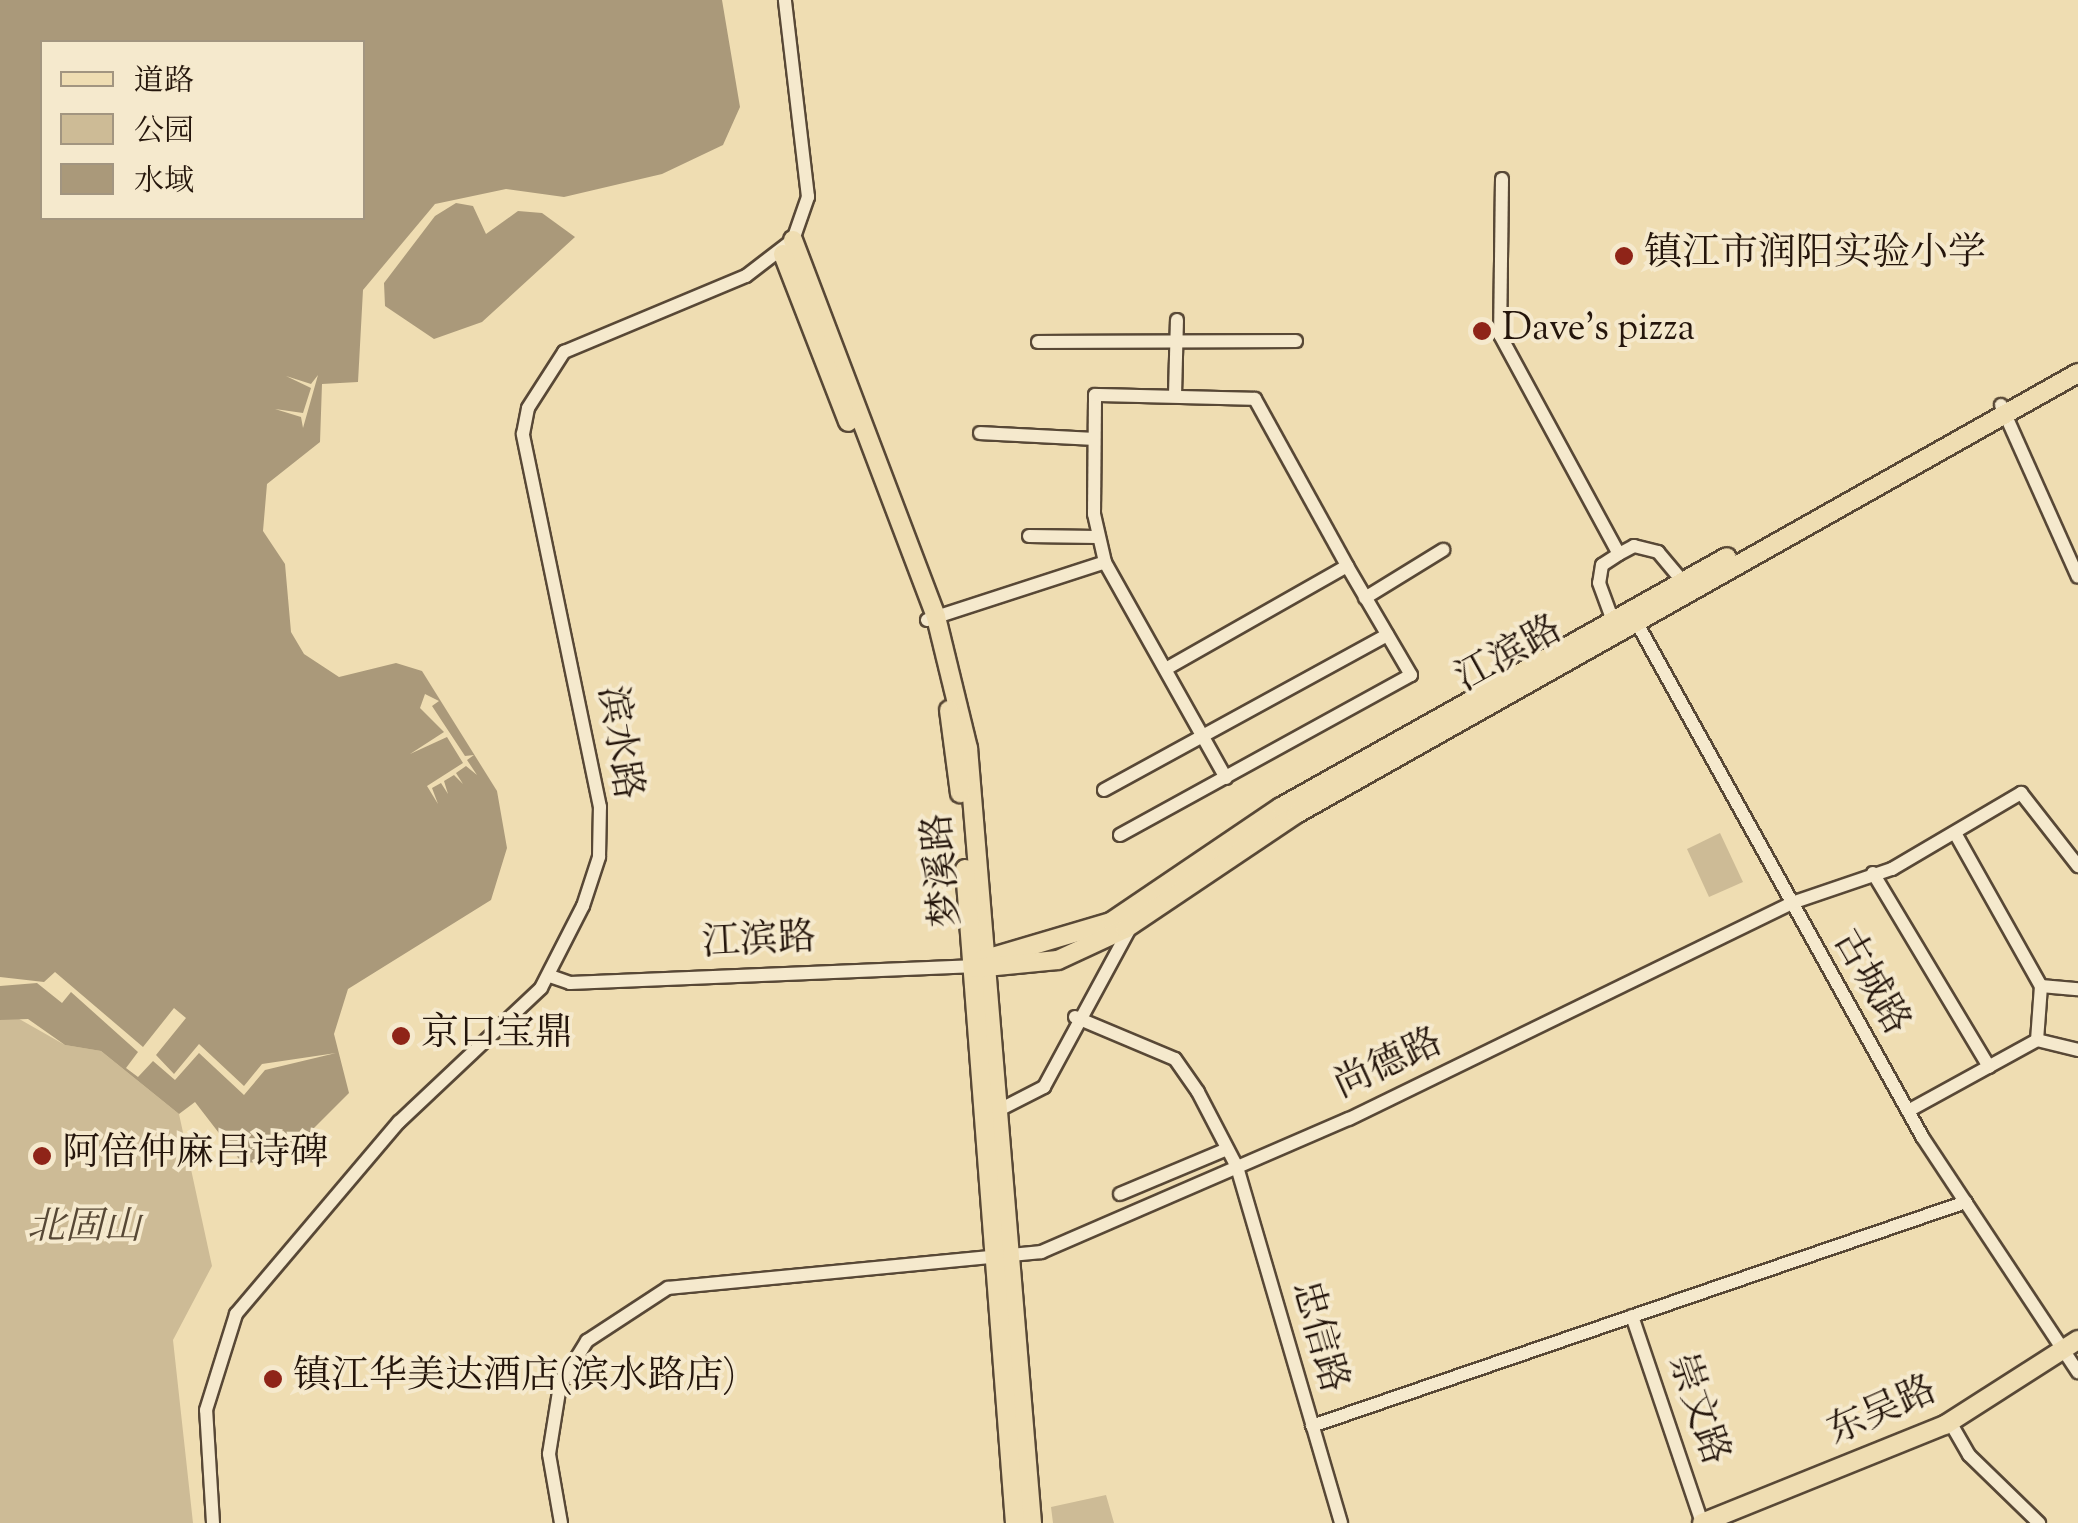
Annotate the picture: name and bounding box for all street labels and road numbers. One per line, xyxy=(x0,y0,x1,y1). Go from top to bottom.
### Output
street label: 江滨路 xyxy=(1449,608,1571,704)
street label: 滨水路 xyxy=(586,683,648,803)
street label: 梦溪路 xyxy=(917,811,973,929)
street label: 江滨路 xyxy=(701,917,817,969)
street label: 古城路 xyxy=(1821,922,1917,1044)
street label: 尚德路 xyxy=(1328,1021,1450,1111)
street label: 忠信路 xyxy=(1279,1276,1355,1398)
street label: 崇文路 xyxy=(1656,1349,1736,1471)
street label: 东吴路 xyxy=(1822,1369,1944,1457)

